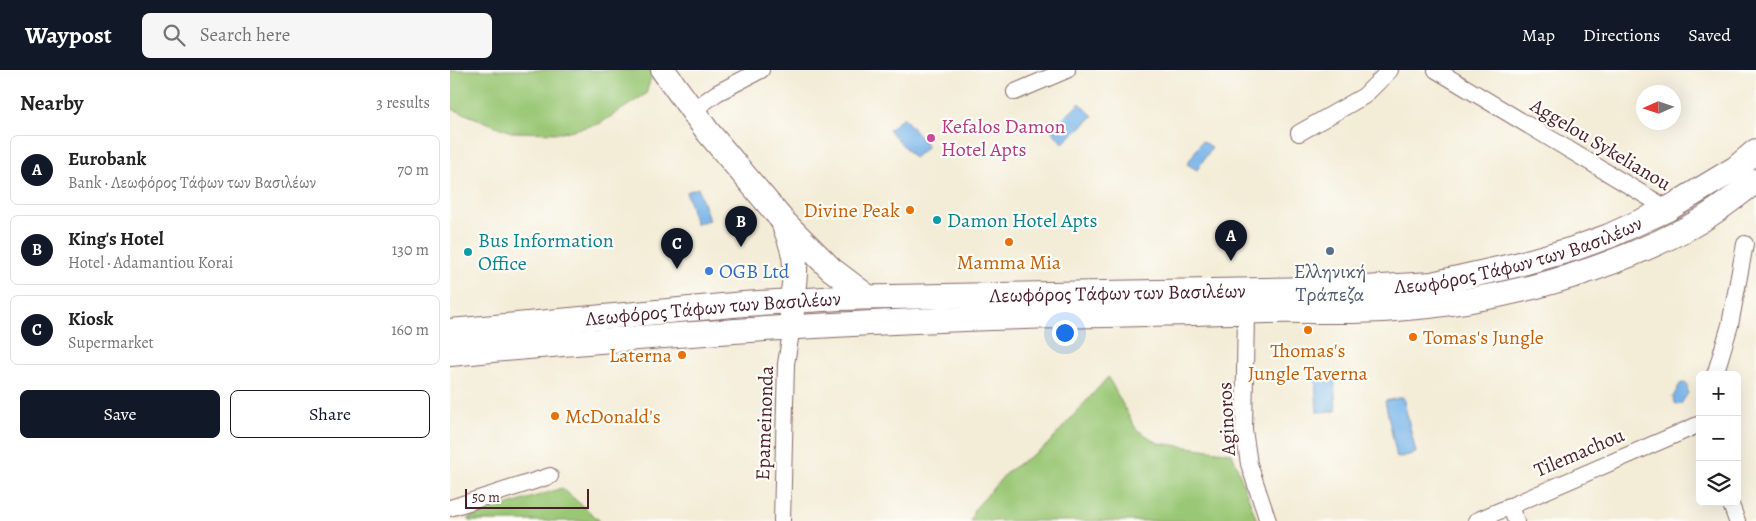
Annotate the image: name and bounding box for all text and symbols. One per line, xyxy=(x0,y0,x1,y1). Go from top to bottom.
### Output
search box xyxy=(142,13,492,58)
text: Waypost xyxy=(25,19,112,51)
icon: search xyxy=(160,21,188,49)
text: Search here xyxy=(200,22,290,48)
text: Map xyxy=(1522,23,1555,47)
text: Directions xyxy=(1583,23,1660,47)
text: Saved xyxy=(1688,23,1731,47)
north arrow xyxy=(1636,85,1681,130)
text: Nearby xyxy=(20,89,83,117)
street label: Aggelou Sykelianou xyxy=(1525,91,1676,197)
text: 3 results xyxy=(376,92,430,114)
place label: Kefalos Damon Hotel Apts xyxy=(941,113,1065,163)
marker: Kefalos Damon Hotel Apts xyxy=(925,132,937,144)
text: Eurobank xyxy=(68,146,146,172)
text: A xyxy=(32,159,42,181)
text: 70 m xyxy=(397,159,429,181)
text: Bank · Λεωφόρος Τάφων των Βασιλέων xyxy=(68,172,316,194)
place label: Divine Peak xyxy=(804,197,900,224)
marker: Divine Peak xyxy=(904,204,916,216)
pin: B xyxy=(725,206,757,247)
place label: Damon Hotel Apts xyxy=(947,207,1097,234)
street label: Λεωφόρος Τάφων των Βασιλέων xyxy=(1393,210,1647,300)
marker: Damon Hotel Apts xyxy=(931,214,943,226)
pin: A xyxy=(1215,220,1247,261)
text: King's Hotel xyxy=(68,226,164,252)
place label: Bus Information Office xyxy=(478,227,614,277)
pin: C xyxy=(661,228,693,269)
marker: Mamma Mia xyxy=(1003,236,1015,248)
text: B xyxy=(32,239,42,261)
text: 130 m xyxy=(392,239,429,261)
marker: Ελληνική Τράπεζα xyxy=(1324,245,1336,257)
marker: Bus Information Office xyxy=(462,246,474,258)
place label: Mamma Mia xyxy=(957,249,1062,276)
text: Hotel · Adamantiou Korai xyxy=(68,252,233,274)
place label: OGB Ltd xyxy=(719,258,790,285)
place label: Ελληνική Τράπεζα xyxy=(1294,258,1366,308)
marker: OGB Ltd xyxy=(703,265,715,277)
street label: Λεωφόρος Τάφων των Βασιλέων xyxy=(988,277,1246,309)
street label: Λεωφόρος Τάφων των Βασιλέων xyxy=(583,285,842,333)
text: Kiosk xyxy=(68,306,113,332)
text: C xyxy=(32,319,42,341)
text: 160 m xyxy=(391,319,429,341)
your location xyxy=(1052,320,1078,346)
marker: Thomas's Jungle Taverna xyxy=(1302,324,1314,336)
place label: Tomas's Jungle xyxy=(1423,324,1544,351)
marker: Tomas's Jungle xyxy=(1407,331,1419,343)
text: Supermarket xyxy=(68,332,154,354)
place label: Thomas's Jungle Taverna xyxy=(1248,337,1369,387)
place label: Laterna xyxy=(609,342,673,369)
marker: Laterna xyxy=(676,349,688,361)
street label: Epameinonda xyxy=(749,364,780,481)
map controls xyxy=(1696,371,1741,506)
button: + xyxy=(1696,371,1741,416)
street label: Aginoros xyxy=(1211,381,1242,457)
button: Save xyxy=(20,390,220,438)
button: Share xyxy=(230,390,430,438)
place label: McDonald's xyxy=(565,403,661,430)
marker: McDonald's xyxy=(549,410,561,422)
button: − xyxy=(1696,416,1741,461)
street label: Tilemachou xyxy=(1530,421,1629,484)
button: layers xyxy=(1696,461,1741,506)
scale bar xyxy=(465,486,589,509)
text: 50 m xyxy=(472,488,500,507)

